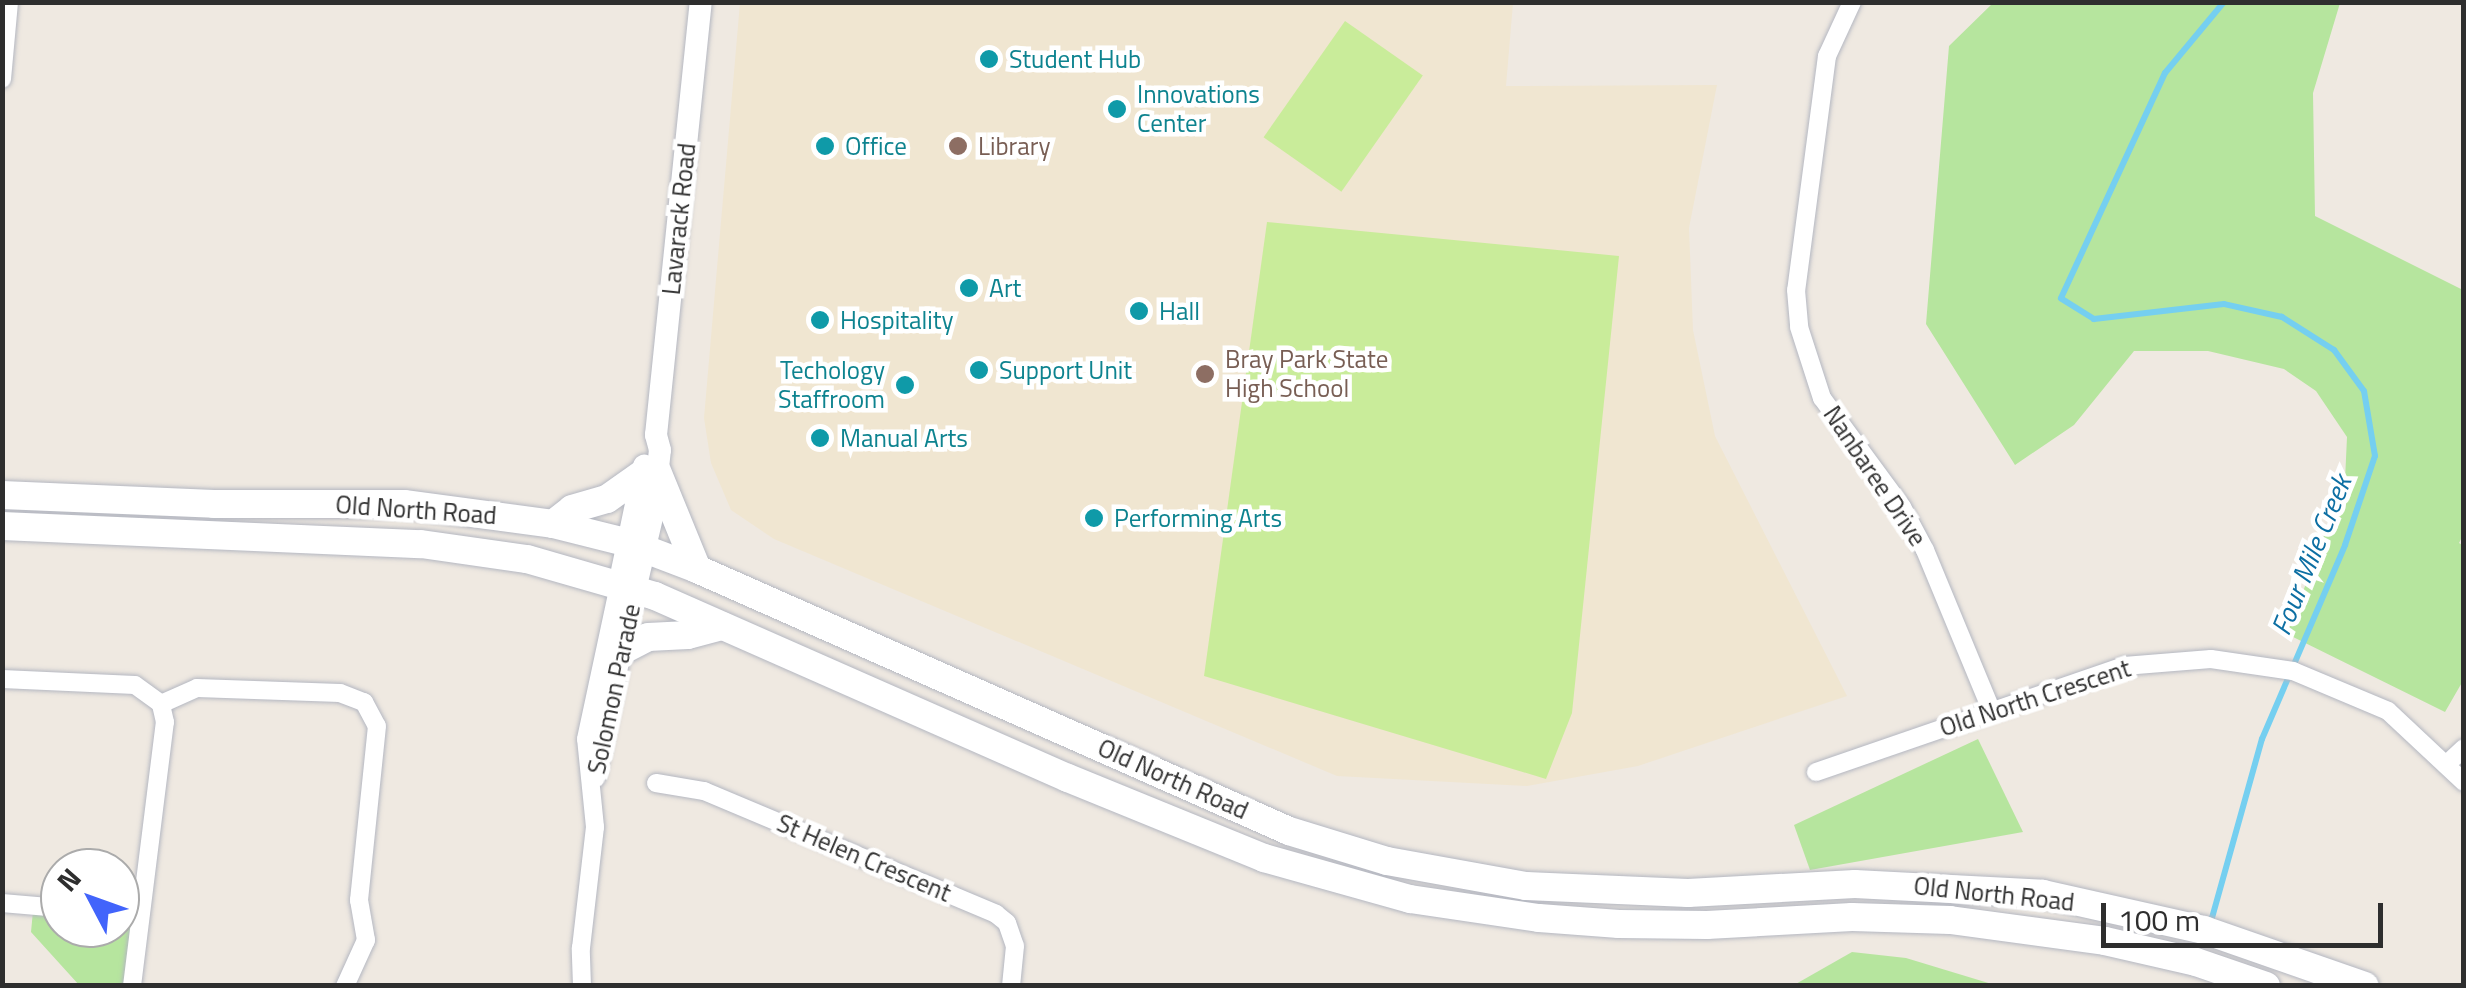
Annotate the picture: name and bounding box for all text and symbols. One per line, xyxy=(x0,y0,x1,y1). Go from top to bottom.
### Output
place label: Student Hub xyxy=(1009,44,1141,74)
marker: Student Hub xyxy=(978,48,1000,70)
place label: Innovations Center xyxy=(1137,80,1260,139)
marker: Innovations Center xyxy=(1106,98,1128,120)
place label: Office xyxy=(845,131,907,161)
place label: Library xyxy=(978,131,1050,161)
marker: Office xyxy=(814,135,836,157)
marker: Library xyxy=(947,135,969,157)
street label: Lavarack Road xyxy=(656,142,702,296)
place label: Art xyxy=(989,273,1021,303)
marker: Art xyxy=(958,277,980,299)
place label: Hall xyxy=(1159,296,1200,326)
marker: Hall xyxy=(1128,300,1150,322)
place label: Hospitality xyxy=(840,305,954,335)
marker: Hospitality xyxy=(809,309,831,331)
place label: Bray Park State High School xyxy=(1225,345,1388,404)
place label: Support Unit xyxy=(999,355,1132,385)
place label: Techology Staffroom xyxy=(778,356,885,415)
marker: Support Unit xyxy=(968,359,990,381)
marker: Bray Park State High School xyxy=(1194,363,1216,385)
marker: Techology Staffroom xyxy=(894,374,916,396)
street label: Nanbaree Drive xyxy=(1817,400,1933,552)
place label: Manual Arts xyxy=(840,423,968,453)
marker: Manual Arts xyxy=(809,427,831,449)
water label: Four Mile Creek xyxy=(2264,470,2358,640)
street label: Old North Road xyxy=(334,489,498,531)
place label: Performing Arts xyxy=(1114,503,1282,533)
marker: Performing Arts xyxy=(1083,507,1105,529)
street label: Solomon Parade xyxy=(581,601,647,777)
street label: Old North Crescent xyxy=(1936,653,2134,743)
street label: Old North Road xyxy=(1093,732,1253,826)
street label: St Helen Crescent xyxy=(773,808,955,908)
north arrow xyxy=(40,848,140,948)
text: N xyxy=(46,858,91,901)
street label: Old North Road xyxy=(1912,871,2076,917)
scale bar xyxy=(2106,883,2388,945)
text: 100 m xyxy=(2118,897,2200,943)

